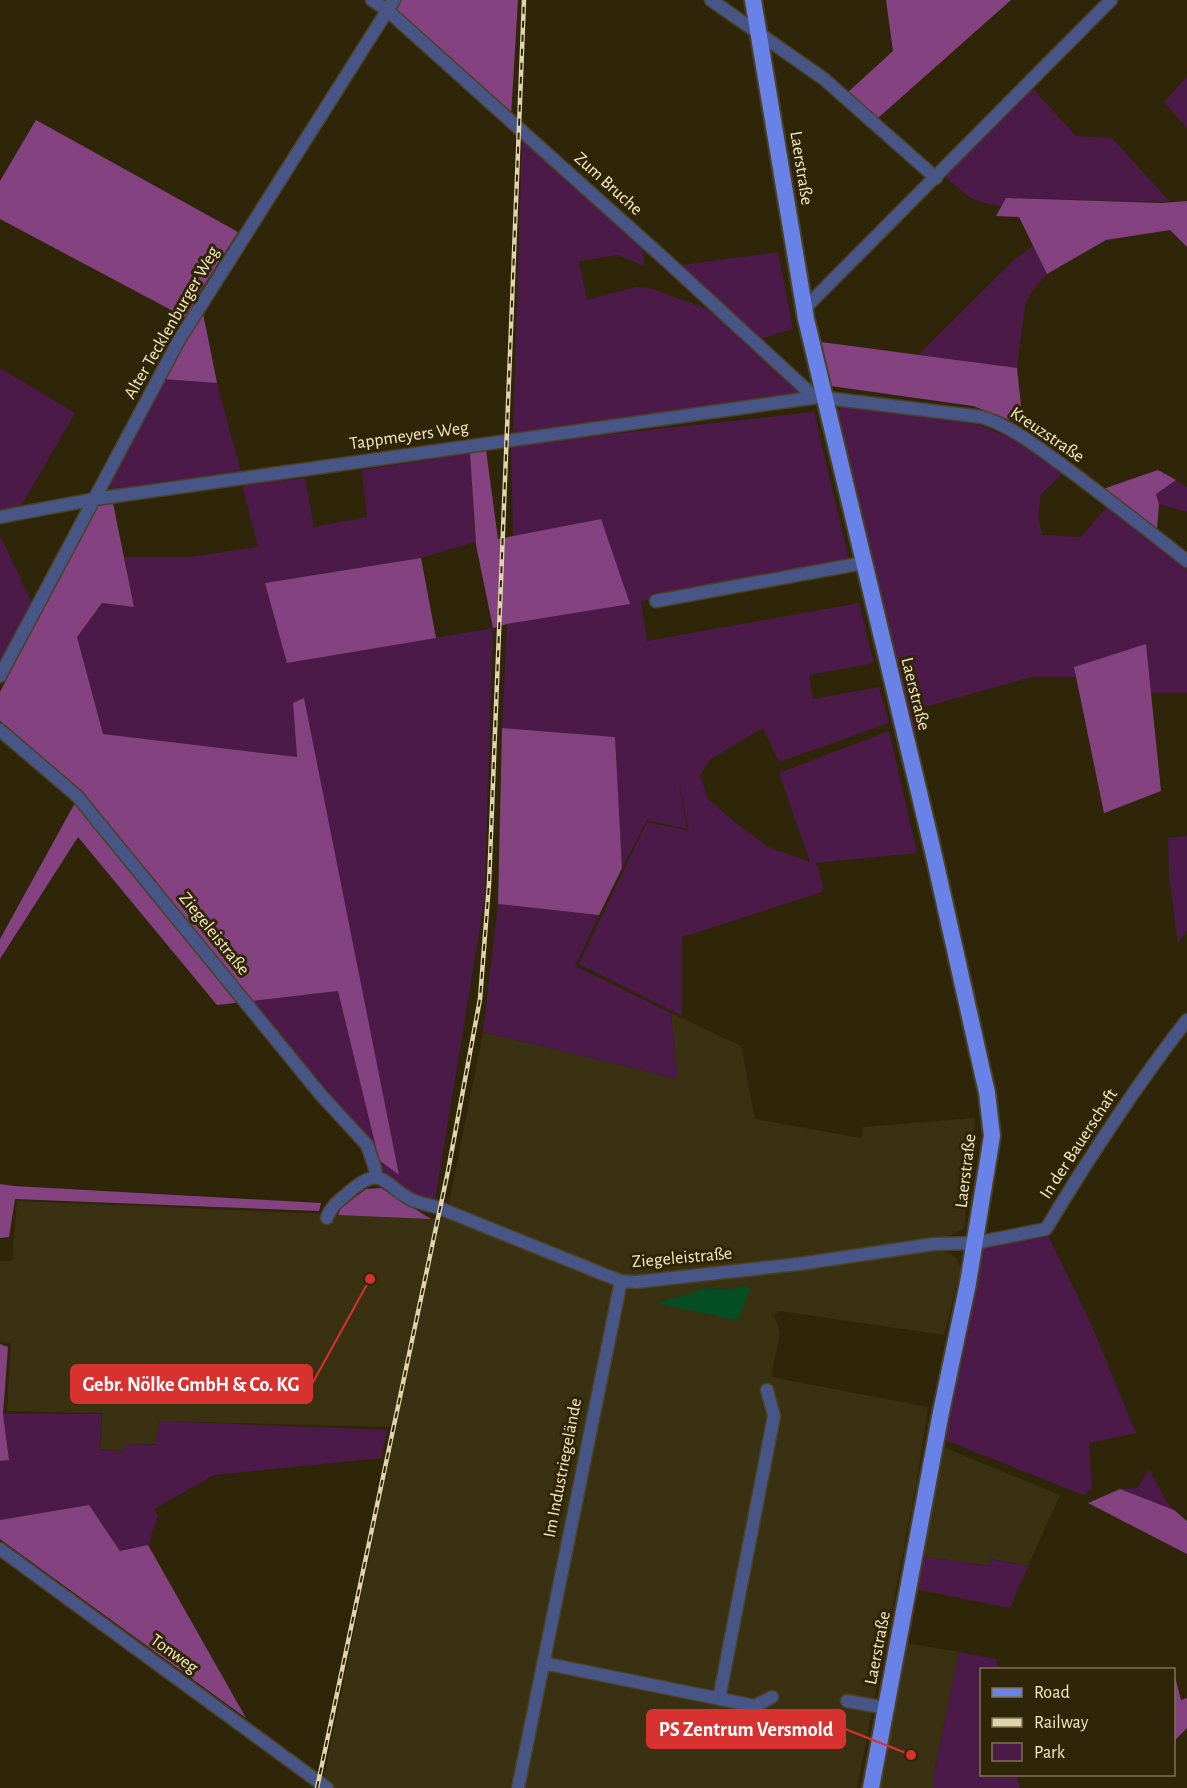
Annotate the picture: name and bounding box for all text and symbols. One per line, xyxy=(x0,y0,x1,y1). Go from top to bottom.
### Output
street label: Laerstraße xyxy=(786,130,816,206)
street label: Zum Bruche xyxy=(571,149,645,219)
street label: Alter Tecklenburger Weg xyxy=(121,244,223,402)
street label: Kreuzstraße xyxy=(1007,404,1087,466)
street label: Tappmeyers Weg xyxy=(348,419,470,453)
street label: Laerstraße xyxy=(897,656,933,732)
street label: Ziegeleistraße xyxy=(175,889,253,979)
street label: In der Bauerschaft xyxy=(1037,1086,1121,1202)
street label: Laerstraße xyxy=(953,1133,979,1209)
street label: Ziegeleistraße xyxy=(631,1245,733,1271)
callout: Gebr. Nölke GmbH & Co. KG xyxy=(71,1365,312,1403)
text: Gebr. Nölke GmbH & Co. KG xyxy=(82,1375,300,1395)
street label: Im Industriegelände xyxy=(541,1397,585,1539)
street label: Laerstraße xyxy=(862,1610,894,1686)
street label: Tonweg xyxy=(147,1631,201,1677)
legend xyxy=(980,1668,1175,1776)
text: Road xyxy=(1034,1684,1070,1702)
callout: PS Zentrum Versmold xyxy=(647,1710,845,1748)
text: Railway xyxy=(1034,1714,1089,1732)
text: PS Zentrum Versmold xyxy=(659,1720,834,1740)
text: Park xyxy=(1034,1744,1066,1762)

